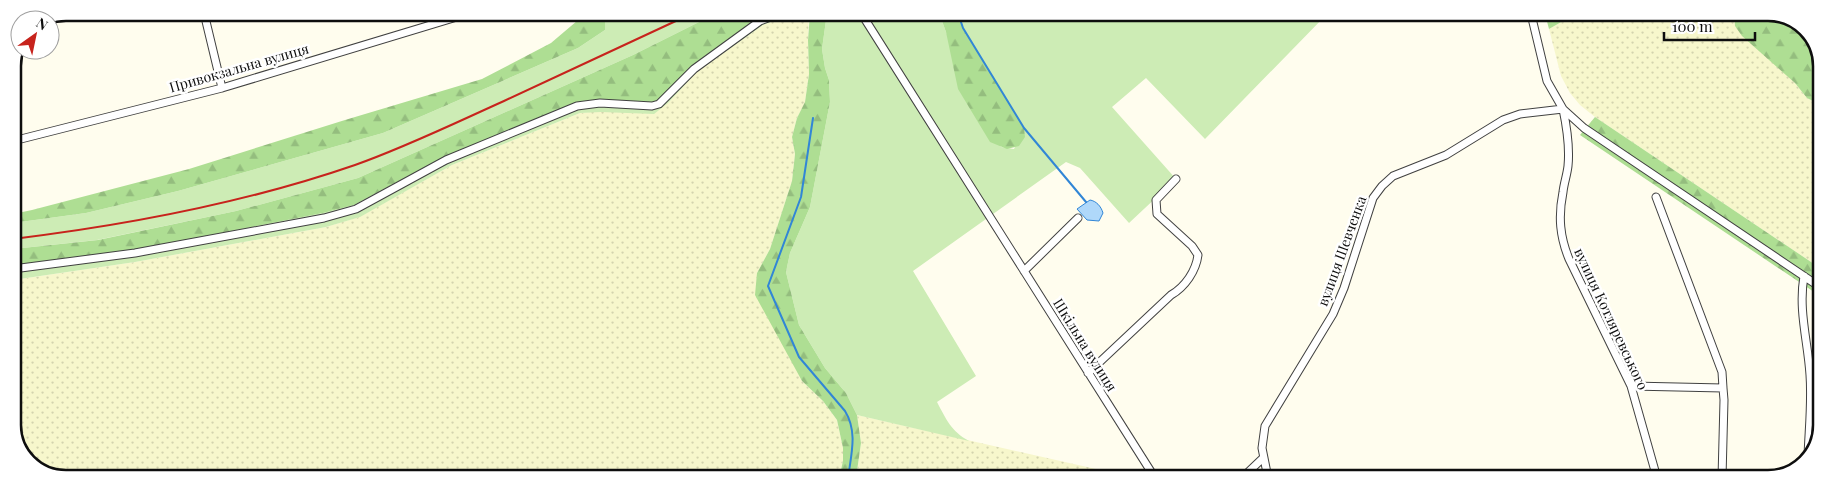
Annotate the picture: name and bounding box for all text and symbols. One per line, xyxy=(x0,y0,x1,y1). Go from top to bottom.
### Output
north arrow xyxy=(10,10,60,60)
scale bar xyxy=(1664,10,1755,42)
text: N xyxy=(33,13,52,34)
text: 100 m xyxy=(1672,16,1713,36)
street label: Привокзальна вулиця xyxy=(167,38,311,97)
street label: вулиця Шевченка xyxy=(1313,193,1370,309)
street label: вулиця Котляревського xyxy=(1570,245,1653,393)
street label: Шкільна вулиця xyxy=(1049,295,1122,395)

